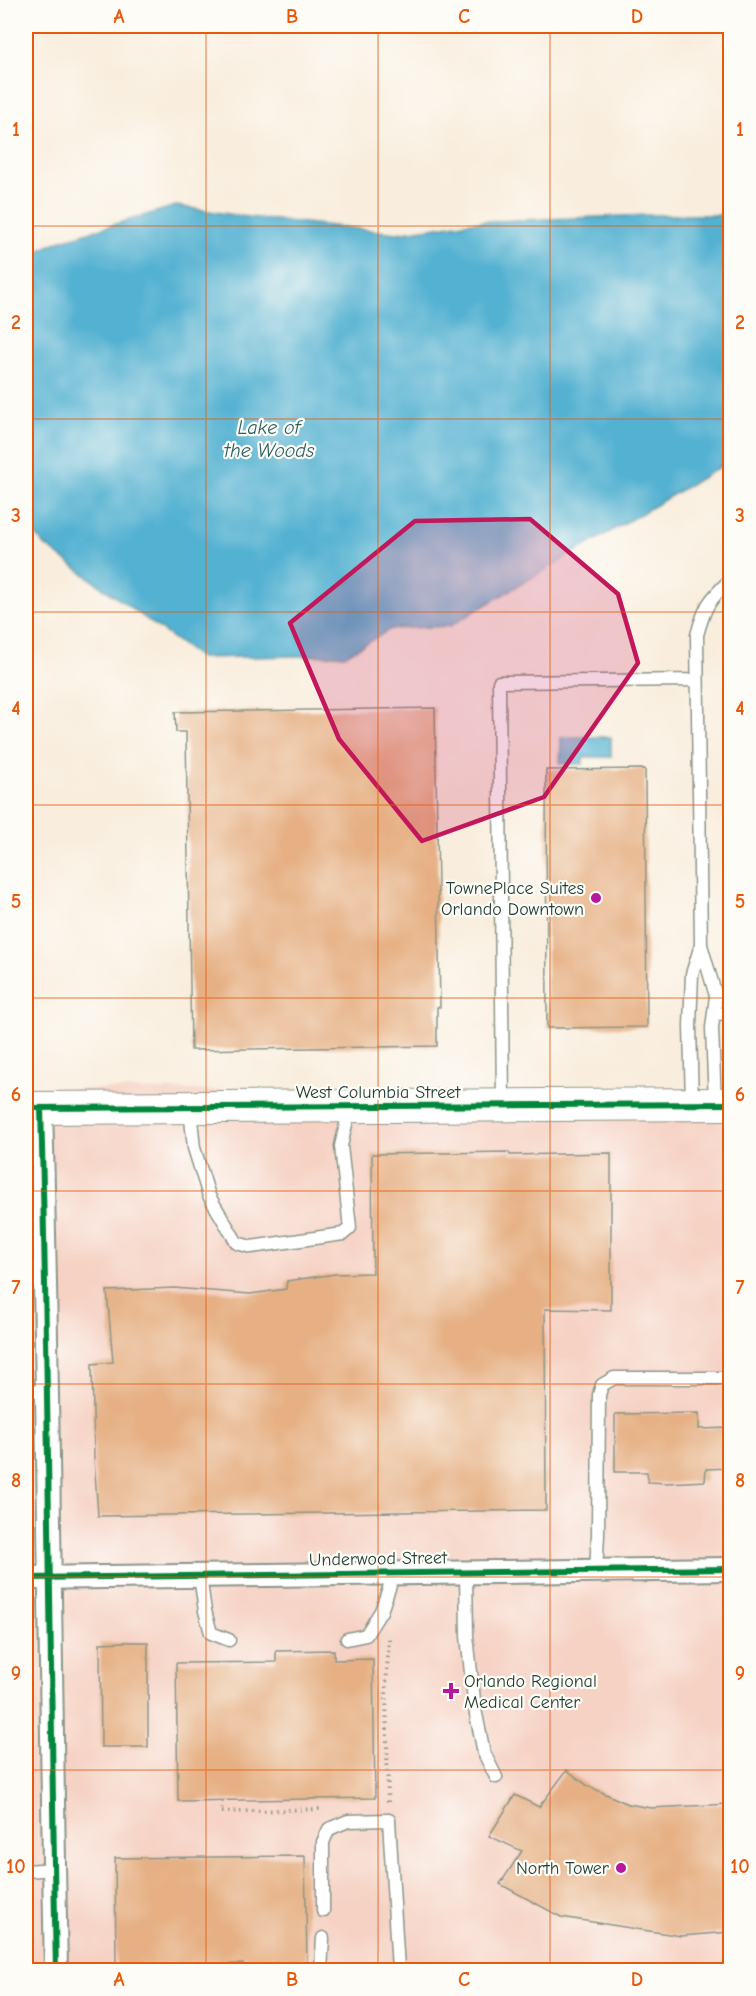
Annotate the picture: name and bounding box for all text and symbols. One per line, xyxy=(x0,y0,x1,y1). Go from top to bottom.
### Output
text: A xyxy=(113,5,125,28)
text: B xyxy=(286,5,298,28)
text: C xyxy=(458,5,470,28)
text: D xyxy=(631,5,643,28)
text: 1 xyxy=(12,118,20,141)
text: 1 xyxy=(736,118,744,141)
text: 2 xyxy=(11,311,21,334)
text: 2 xyxy=(735,311,745,334)
water label: Lake of the Woods xyxy=(224,416,315,462)
text: 3 xyxy=(11,504,21,527)
text: 3 xyxy=(735,504,745,527)
text: 4 xyxy=(11,697,21,720)
text: 4 xyxy=(735,697,745,720)
place label: TownePlace Suites Orlando Downtown xyxy=(441,878,584,920)
text: 5 xyxy=(11,890,21,913)
text: 5 xyxy=(735,890,745,913)
marker: TownePlace Suites Orlando Downtown xyxy=(589,891,603,905)
street label: West Columbia Street xyxy=(296,1082,461,1103)
text: 6 xyxy=(11,1083,21,1106)
text: 6 xyxy=(735,1083,745,1106)
text: 7 xyxy=(12,1276,21,1299)
text: 7 xyxy=(736,1276,745,1299)
text: 8 xyxy=(11,1469,21,1492)
text: 8 xyxy=(735,1469,745,1492)
street label: Underwood Street xyxy=(309,1547,448,1571)
text: 9 xyxy=(11,1662,21,1685)
text: 9 xyxy=(735,1662,745,1685)
place label: Orlando Regional Medical Center xyxy=(464,1671,597,1713)
marker: Orlando Regional Medical Center xyxy=(442,1682,460,1700)
text: 10 xyxy=(6,1855,26,1878)
text: 10 xyxy=(730,1855,750,1878)
place label: North Tower xyxy=(516,1858,610,1879)
marker: North Tower xyxy=(614,1861,628,1875)
text: A xyxy=(113,1968,125,1991)
text: B xyxy=(286,1968,298,1991)
text: C xyxy=(458,1968,470,1991)
text: D xyxy=(631,1968,643,1991)

